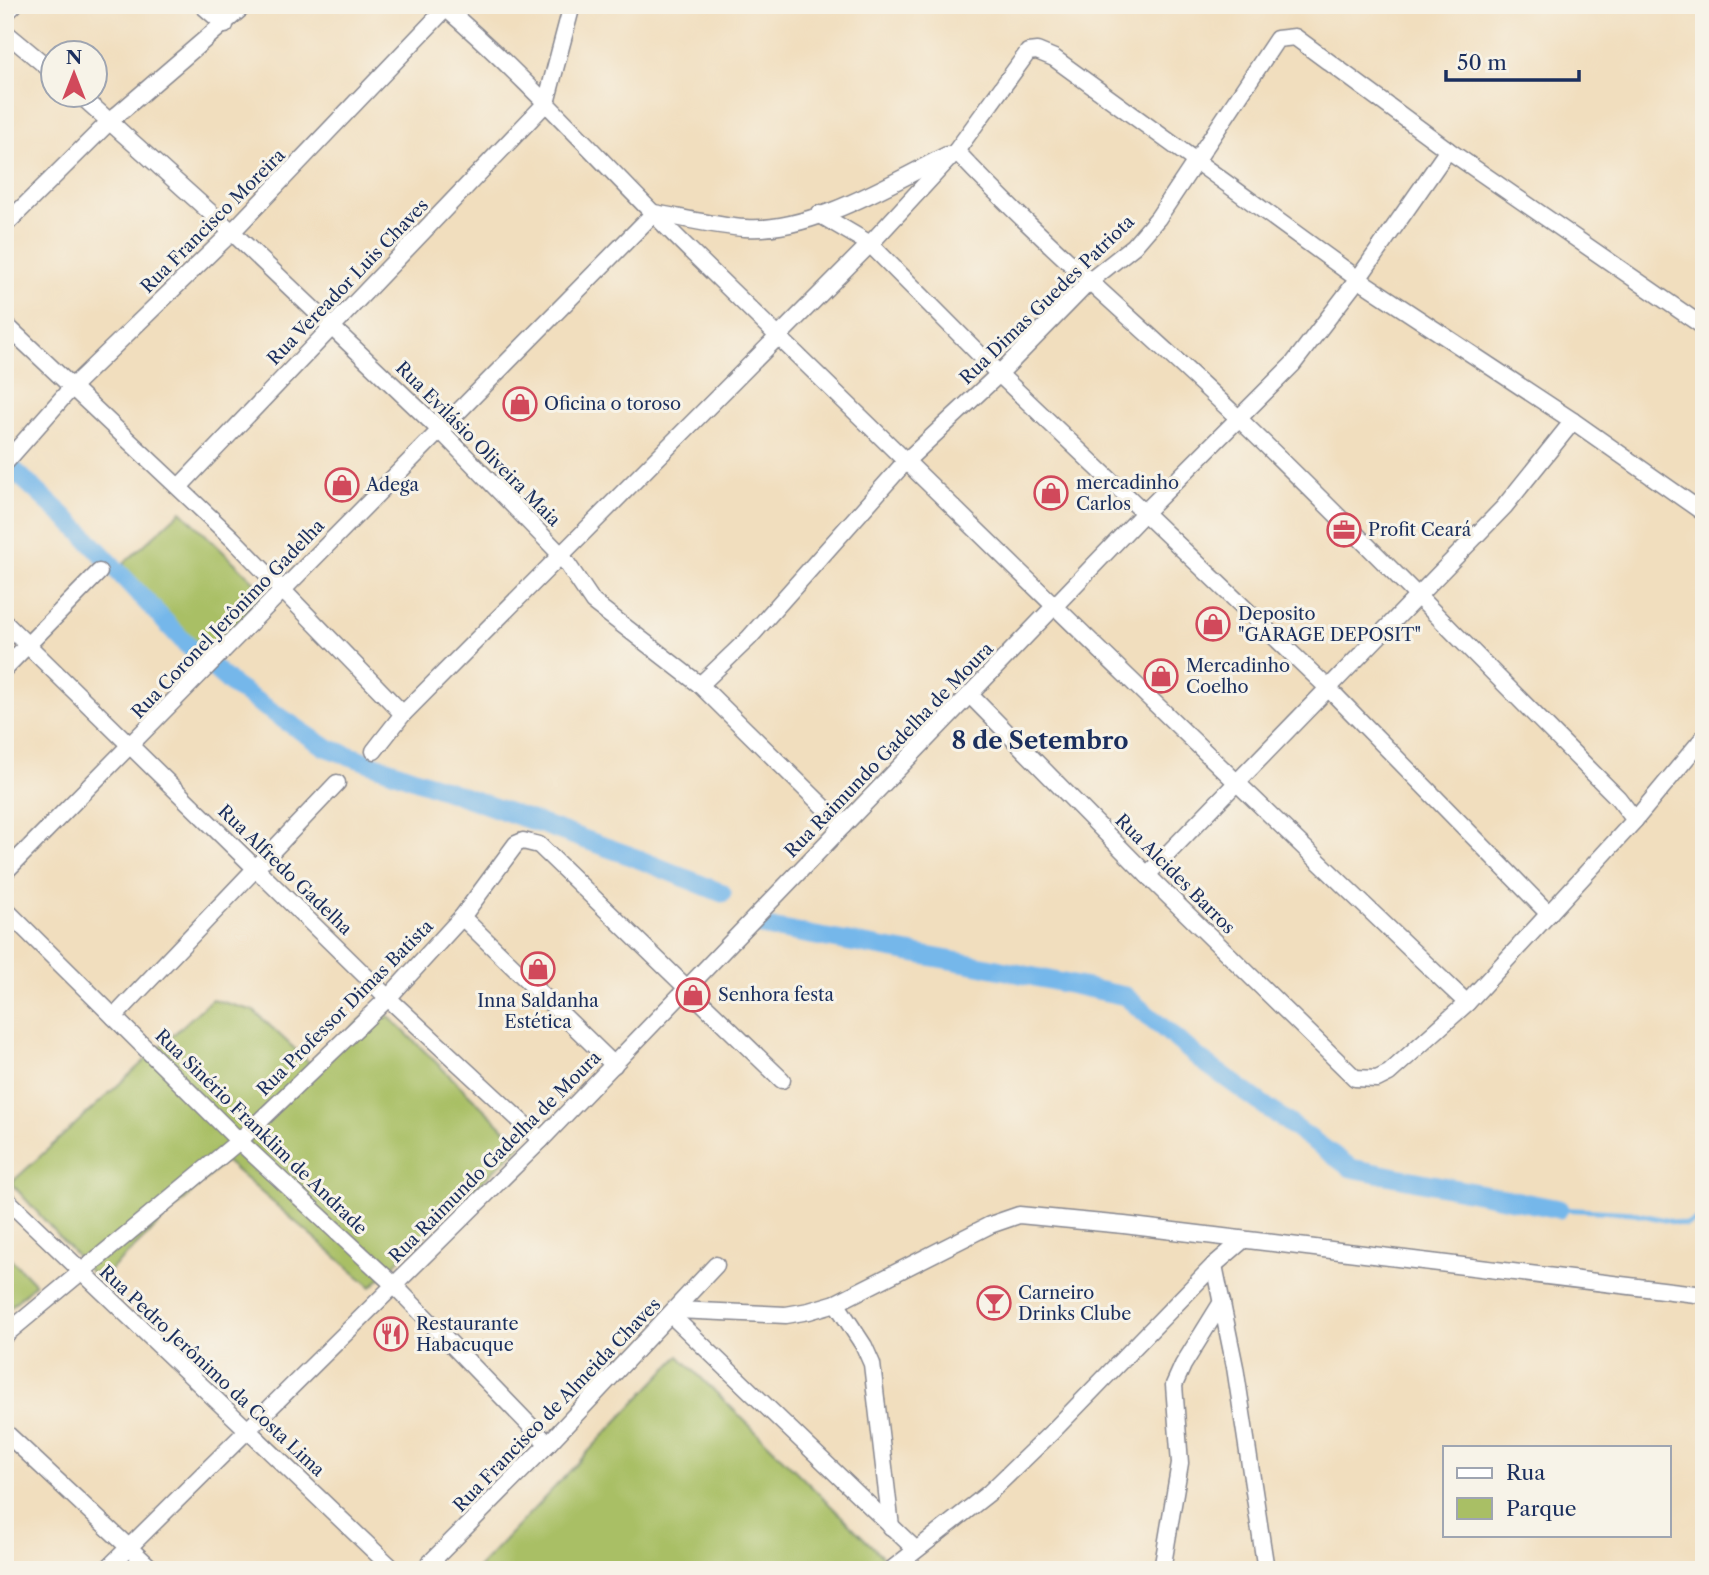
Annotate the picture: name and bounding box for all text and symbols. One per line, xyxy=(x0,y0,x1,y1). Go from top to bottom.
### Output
north arrow xyxy=(38,38,108,108)
scale bar xyxy=(1446,38,1580,82)
text: N xyxy=(66,46,82,69)
text: 50 m xyxy=(1457,50,1507,75)
street label: Rua Francisco Moreira xyxy=(136,144,290,298)
street label: Rua Vereador Luis Chaves xyxy=(263,194,433,370)
street label: Rua Dimas Guedes Patriota xyxy=(955,210,1139,389)
street label: Rua Evilásio Oliveira Maia xyxy=(391,357,565,531)
shop icon: Oficina o toroso xyxy=(501,385,539,423)
place label: Oficina o toroso xyxy=(544,393,681,415)
shop icon: Adega xyxy=(323,466,361,504)
place label: mercadinho Carlos xyxy=(1076,472,1179,515)
place label: Adega xyxy=(365,474,420,496)
shop icon: mercadinho Carlos xyxy=(1032,474,1070,512)
office icon: Profit Ceará xyxy=(1325,511,1363,549)
street label: Rua Coronel Jerônimo Gadelha xyxy=(127,515,329,723)
place label: Profit Ceará xyxy=(1368,519,1472,541)
place label: Deposito "GARAGE DEPOSIT" xyxy=(1238,603,1421,646)
shop icon: Deposito "GARAGE DEPOSIT" xyxy=(1194,605,1232,643)
street label: Rua Raimundo Gadelha de Moura xyxy=(780,637,998,862)
place label: Mercadinho Coelho xyxy=(1186,655,1290,698)
shop icon: Mercadinho Coelho xyxy=(1142,657,1180,695)
district label: 8 de Setembro xyxy=(951,726,1129,755)
street label: Rua Alfredo Gadelha xyxy=(213,800,357,940)
street label: Rua Alcides Barros xyxy=(1110,809,1240,939)
street label: Rua Professor Dimas Batista xyxy=(252,915,438,1101)
shop icon: Inna Saldanha Estética xyxy=(519,950,557,988)
shop icon: Senhora festa xyxy=(674,976,712,1014)
place label: Senhora festa xyxy=(718,984,834,1006)
place label: Inna Saldanha Estética xyxy=(477,990,599,1033)
street label: Rua Sinério Franklim de Andrade xyxy=(150,1025,372,1239)
street label: Rua Raimundo Gadelha de Moura xyxy=(384,1046,606,1268)
street label: Rua Pedro Jerônimo da Costa Lima xyxy=(95,1261,329,1482)
place label: Carneiro Drinks Clube xyxy=(1018,1282,1131,1325)
bar icon: Carneiro Drinks Clube xyxy=(975,1284,1013,1322)
street label: Rua Francisco de Almeida Chaves xyxy=(449,1293,665,1517)
place label: Restaurante Habacuque xyxy=(416,1313,519,1356)
restaurant icon: Restaurante Habacuque xyxy=(372,1315,410,1353)
legend xyxy=(1443,1446,1670,1536)
text: Rua xyxy=(1506,1460,1546,1485)
text: Parque xyxy=(1506,1496,1577,1521)

